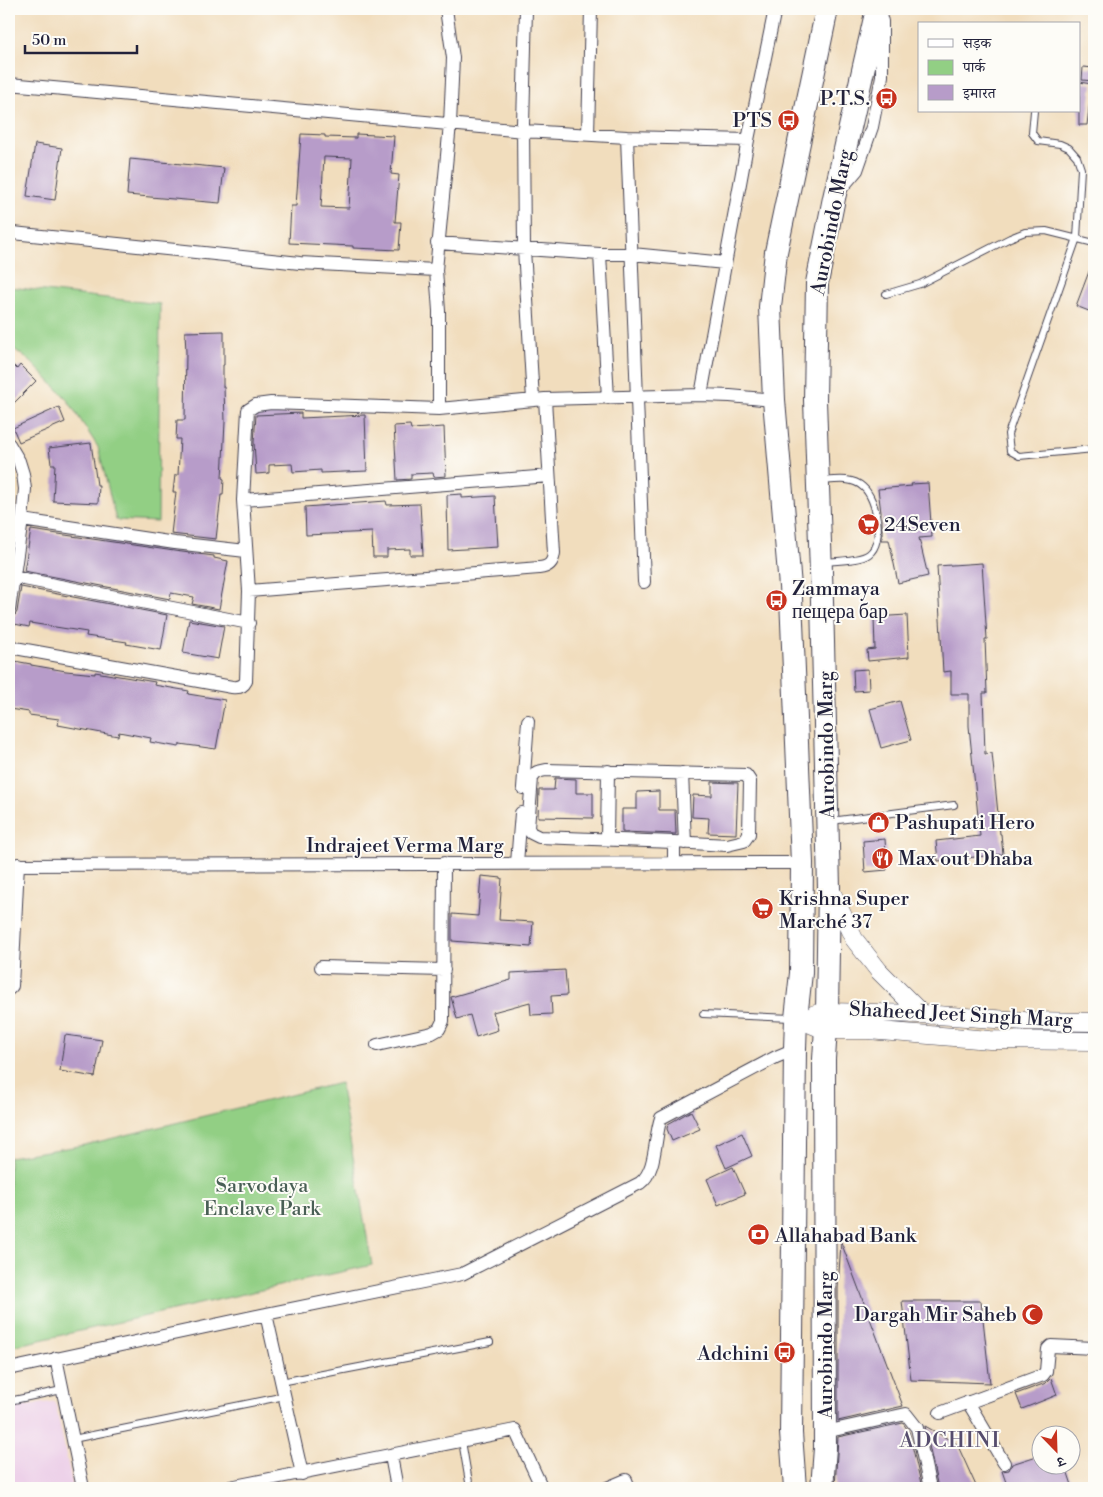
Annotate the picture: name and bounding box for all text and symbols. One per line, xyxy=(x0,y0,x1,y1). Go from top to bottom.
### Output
scale bar xyxy=(25,22,138,54)
legend xyxy=(918,22,1080,112)
text: 50 m xyxy=(32,31,66,50)
text: सड़क xyxy=(962,34,992,53)
text: पार्क xyxy=(962,58,986,77)
text: इमारत xyxy=(962,84,997,103)
bus stop icon: P.T.S. xyxy=(874,86,898,110)
place label: P.T.S. xyxy=(820,87,870,112)
bus stop icon: PTS xyxy=(776,108,800,132)
place label: PTS xyxy=(732,109,772,134)
street label: Aurobindo Marg xyxy=(806,147,859,298)
supermarket icon: 24Seven xyxy=(856,512,880,536)
place label: 24Seven xyxy=(884,513,961,538)
place label: Zammaya пещера бар xyxy=(792,577,888,625)
bus stop icon: Zammaya пещера бар xyxy=(764,588,788,612)
street label: Aurobindo Marg xyxy=(814,670,841,820)
shop icon: Pashupati Hero xyxy=(867,810,891,834)
place label: Pashupati Hero xyxy=(895,811,1035,836)
street label: Indrajeet Verma Marg xyxy=(306,834,504,859)
restaurant icon: Max out Dhaba xyxy=(870,846,894,870)
place label: Max out Dhaba xyxy=(898,847,1034,872)
place label: Krishna Super Marché 37 xyxy=(779,887,910,935)
supermarket icon: Krishna Super Marché 37 xyxy=(751,897,775,921)
street label: Shaheed Jeet Singh Marg xyxy=(848,997,1074,1034)
park label: Sarvodaya Enclave Park xyxy=(203,1174,322,1222)
bank icon: Allahabad Bank xyxy=(747,1223,771,1247)
place label: Allahabad Bank xyxy=(774,1224,918,1249)
street label: Aurobindo Marg xyxy=(814,1270,839,1420)
mosque icon: Dargah Mir Saheb xyxy=(1021,1302,1045,1326)
place label: Dargah Mir Saheb xyxy=(854,1303,1017,1328)
bus stop icon: Adchini xyxy=(773,1341,797,1365)
place label: Adchini xyxy=(696,1342,769,1367)
north arrow xyxy=(1030,1424,1080,1474)
district label: ADCHINI xyxy=(899,1428,1000,1454)
text: उ xyxy=(1053,1451,1068,1471)

